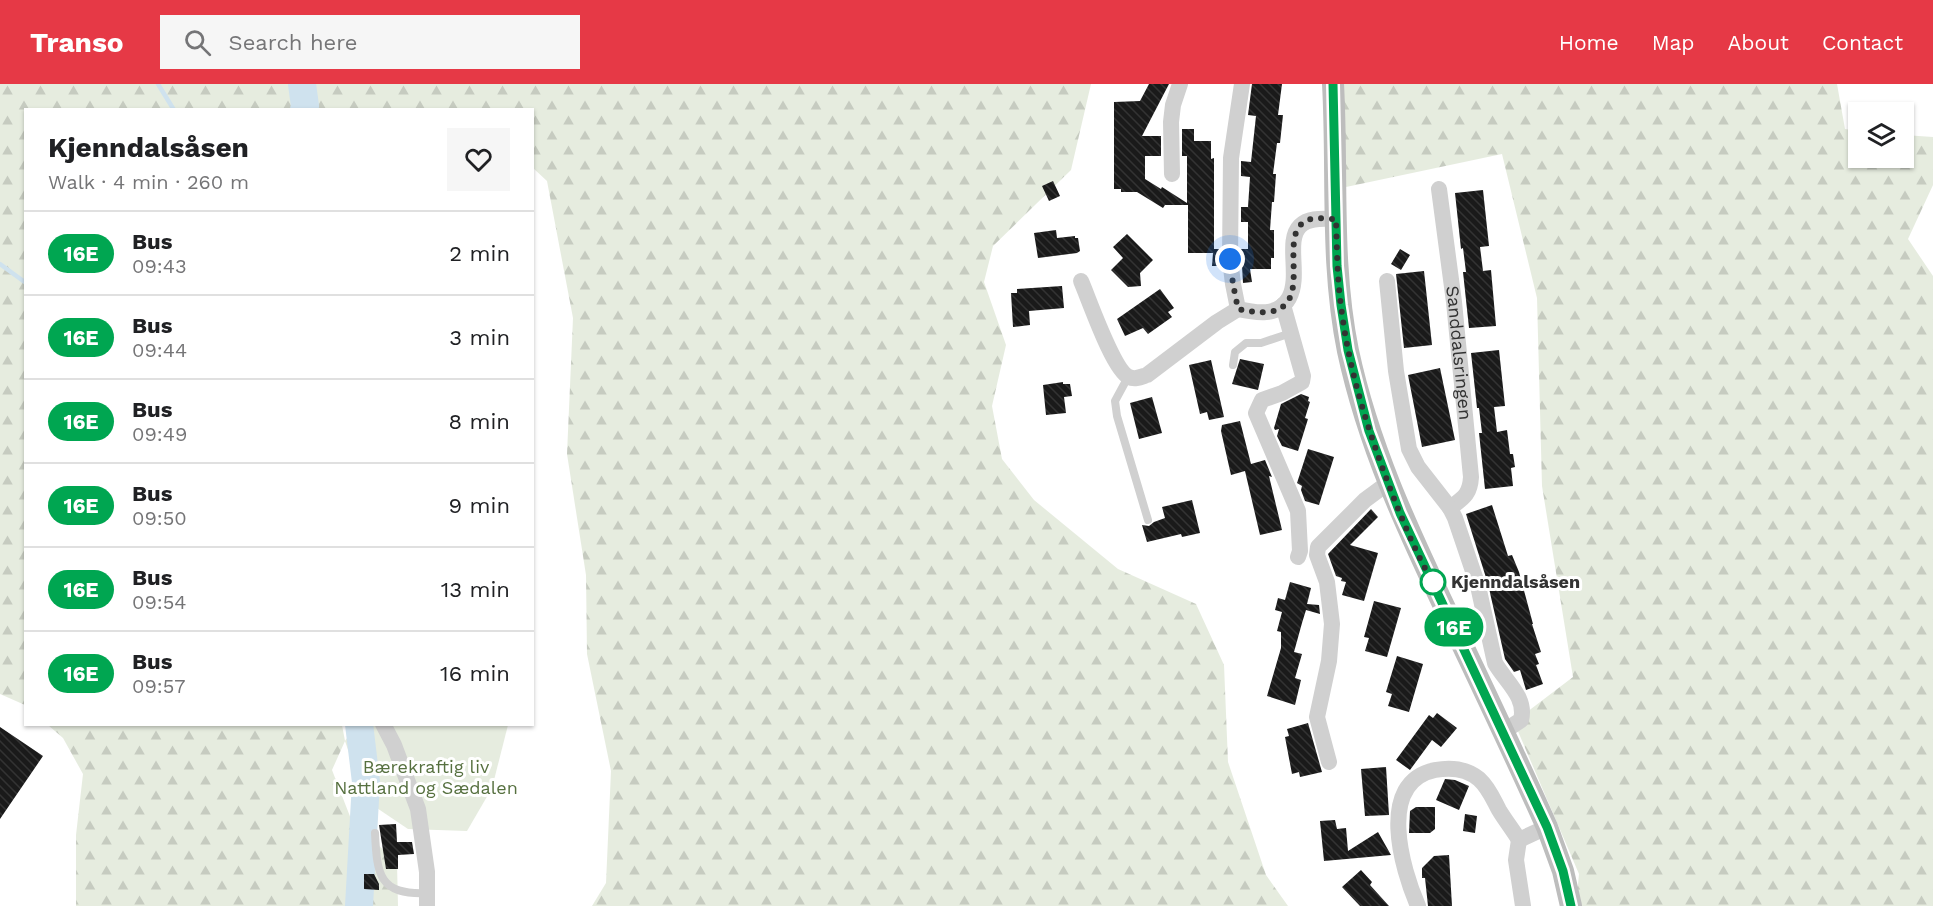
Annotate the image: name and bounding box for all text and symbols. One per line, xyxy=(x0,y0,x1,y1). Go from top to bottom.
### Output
search box xyxy=(160,15,580,69)
text: Transo xyxy=(30,26,124,59)
icon: search xyxy=(181,26,214,59)
text: Search here xyxy=(229,30,358,55)
text: Home xyxy=(1559,30,1619,55)
text: Map xyxy=(1652,30,1695,55)
text: About xyxy=(1728,30,1789,55)
text: Contact xyxy=(1822,30,1903,55)
map controls xyxy=(1848,102,1914,168)
button: layers xyxy=(1848,102,1914,168)
button: heart xyxy=(447,128,510,191)
text: Kjenndalsåsen xyxy=(48,131,249,164)
text: Walk · 4 min · 260 m xyxy=(48,170,249,194)
text: Bus xyxy=(132,229,172,254)
text: 16E xyxy=(63,241,99,266)
text: 2 min xyxy=(449,241,510,266)
your location xyxy=(1215,244,1245,274)
text: 09:43 xyxy=(132,254,187,278)
street label: Sanddalsringen xyxy=(1442,284,1476,421)
text: Bus xyxy=(132,313,172,338)
text: 16E xyxy=(63,325,99,350)
text: 3 min xyxy=(449,325,510,350)
text: 09:44 xyxy=(132,338,187,362)
text: Bus xyxy=(132,397,172,422)
text: 16E xyxy=(63,409,99,434)
text: 8 min xyxy=(449,409,510,434)
text: 09:49 xyxy=(132,422,187,446)
text: Bus xyxy=(132,481,172,506)
text: 16E xyxy=(63,493,99,518)
text: 9 min xyxy=(448,493,510,518)
text: 09:50 xyxy=(132,506,187,530)
text: Bus xyxy=(132,565,172,590)
marker: Kjenndalsåsen xyxy=(1420,569,1446,595)
place label: Kjenndalsåsen xyxy=(1451,571,1580,592)
text: 16E xyxy=(63,577,99,602)
text: 13 min xyxy=(441,577,510,602)
text: 09:54 xyxy=(132,590,187,614)
line badge: 16E xyxy=(1420,608,1488,646)
text: 16E xyxy=(1436,615,1472,640)
text: Bus xyxy=(132,649,172,674)
text: 16E xyxy=(63,661,99,686)
text: 16 min xyxy=(440,661,510,686)
text: 09:57 xyxy=(132,674,186,698)
park label: Bærekraftig liv Nattland og Sædalen xyxy=(334,756,518,798)

